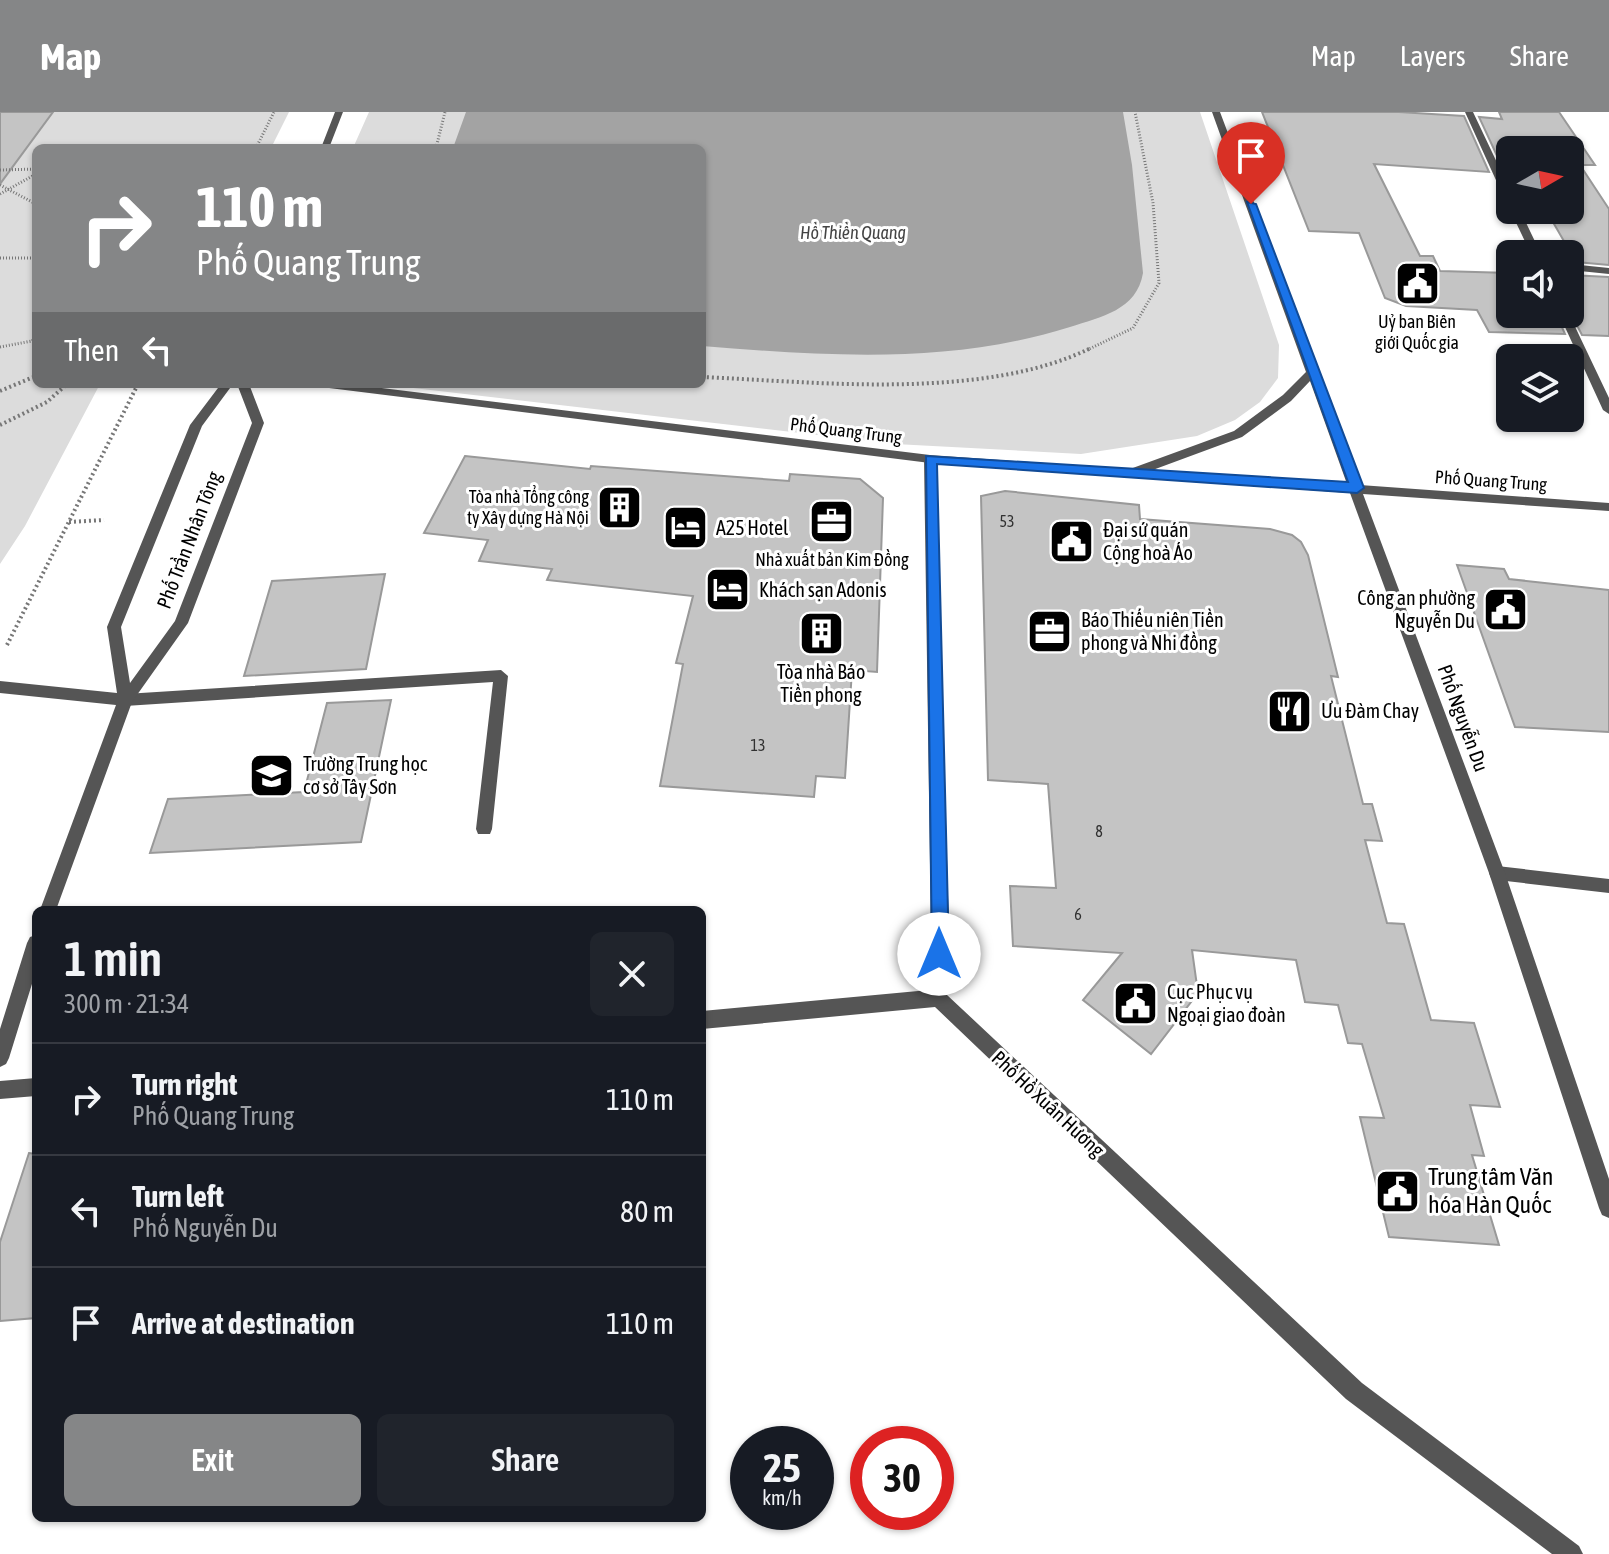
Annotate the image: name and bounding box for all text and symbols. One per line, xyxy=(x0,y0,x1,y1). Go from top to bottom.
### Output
text: Map xyxy=(40,35,101,78)
text: Map xyxy=(1311,40,1356,72)
text: Layers xyxy=(1400,40,1466,72)
text: Share xyxy=(1510,40,1569,72)
pin xyxy=(1217,122,1285,204)
icon: arrive xyxy=(1229,134,1273,178)
north arrow xyxy=(1496,136,1584,224)
map controls xyxy=(1496,136,1584,432)
text: 110 m xyxy=(196,175,323,239)
icon: right xyxy=(64,176,168,280)
water label: Hồ Thiền Quang xyxy=(800,222,906,243)
button: sound xyxy=(1496,240,1584,328)
text: Phố Quang Trung xyxy=(196,241,421,283)
public building icon: Uỷ ban Biên giới Quốc gia xyxy=(1393,260,1441,308)
place label: Uỷ ban Biên giới Quốc gia xyxy=(1375,311,1459,353)
icon: left xyxy=(135,328,179,372)
text: Then xyxy=(64,333,119,367)
button: layers xyxy=(1496,344,1584,432)
street label: Phố Quang Trung xyxy=(789,412,903,448)
street label: Phố Quang Trung xyxy=(1434,465,1548,495)
street label: Phố Trần Nhân Tông xyxy=(152,468,225,612)
building icon: Tòa nhà Tổng công ty Xây dựng Hà Nội xyxy=(596,483,644,531)
place label: Tòa nhà Tổng công ty Xây dựng Hà Nội xyxy=(467,485,589,528)
office icon: Nhà xuất bản Kim Đồng xyxy=(808,498,856,546)
hotel icon: A25 Hotel xyxy=(661,504,709,552)
house number: 53 xyxy=(999,512,1015,530)
place label: A25 Hotel xyxy=(716,516,789,539)
public building icon: Đại sứ quán Cộng hoà Áo xyxy=(1048,517,1096,565)
place label: Đại sứ quán Cộng hoà Áo xyxy=(1103,518,1193,564)
place label: Nhà xuất bản Kim Đồng xyxy=(755,548,909,570)
hotel icon: Khách sạn Adonis xyxy=(704,566,752,614)
place label: Khách sạn Adonis xyxy=(759,578,886,601)
public building icon: Công an phường Nguyễn Du xyxy=(1482,585,1530,633)
place label: Công an phường Nguyễn Du xyxy=(1357,586,1475,632)
office icon: Báo Thiếu niên Tiền phong và Nhi đồng xyxy=(1026,607,1074,655)
place label: Báo Thiếu niên Tiền phong và Nhi đồng xyxy=(1081,608,1224,654)
building icon: Tòa nhà Báo Tiền phong xyxy=(797,609,845,657)
place label: Tòa nhà Báo Tiền phong xyxy=(777,660,865,706)
street label: Phố Nguyễn Du xyxy=(1433,661,1493,774)
restaurant icon: Ưu Đàm Chay xyxy=(1266,687,1314,735)
place label: Ưu Đàm Chay xyxy=(1321,699,1419,722)
house number: 13 xyxy=(750,736,766,754)
school or university icon: Trường Trung học cơ sở Tây Sơn xyxy=(248,751,296,799)
place label: Trường Trung học cơ sở Tây Sơn xyxy=(303,752,428,798)
house number: 8 xyxy=(1095,822,1103,840)
house number: 6 xyxy=(1074,905,1082,923)
position arrow xyxy=(897,912,981,996)
text: 1 min xyxy=(64,931,162,986)
button: close xyxy=(590,932,674,1016)
public building icon: Cục Phục vụ Ngoại giao đoàn xyxy=(1112,980,1160,1028)
place label: Cục Phục vụ Ngoại giao đoàn xyxy=(1167,980,1286,1026)
text: 300 m · 21:34 xyxy=(64,989,189,1019)
street label: Phố Hồ Xuân Hương xyxy=(988,1046,1109,1162)
text: Turn right xyxy=(132,1067,238,1101)
icon: right xyxy=(64,1077,108,1121)
text: 110 m xyxy=(606,1082,674,1116)
text: Phố Quang Trung xyxy=(132,1101,294,1131)
place label: Trung tâm Văn hóa Hàn Quốc xyxy=(1428,1163,1554,1218)
public building icon: Trung tâm Văn hóa Hàn Quốc xyxy=(1373,1167,1421,1215)
text: Turn left xyxy=(132,1179,224,1213)
icon: left xyxy=(64,1189,108,1233)
text: 80 m xyxy=(620,1194,674,1228)
text: Phố Nguyễn Du xyxy=(132,1213,278,1243)
icon: arrive xyxy=(64,1301,108,1345)
text: Arrive at destination xyxy=(132,1306,354,1340)
text: 110 m xyxy=(606,1306,674,1340)
button: Exit xyxy=(64,1414,361,1506)
button: Share xyxy=(377,1414,674,1506)
speed limit sign: 30 xyxy=(850,1426,954,1530)
text: 25 xyxy=(763,1445,801,1490)
text: km/h xyxy=(762,1486,802,1509)

